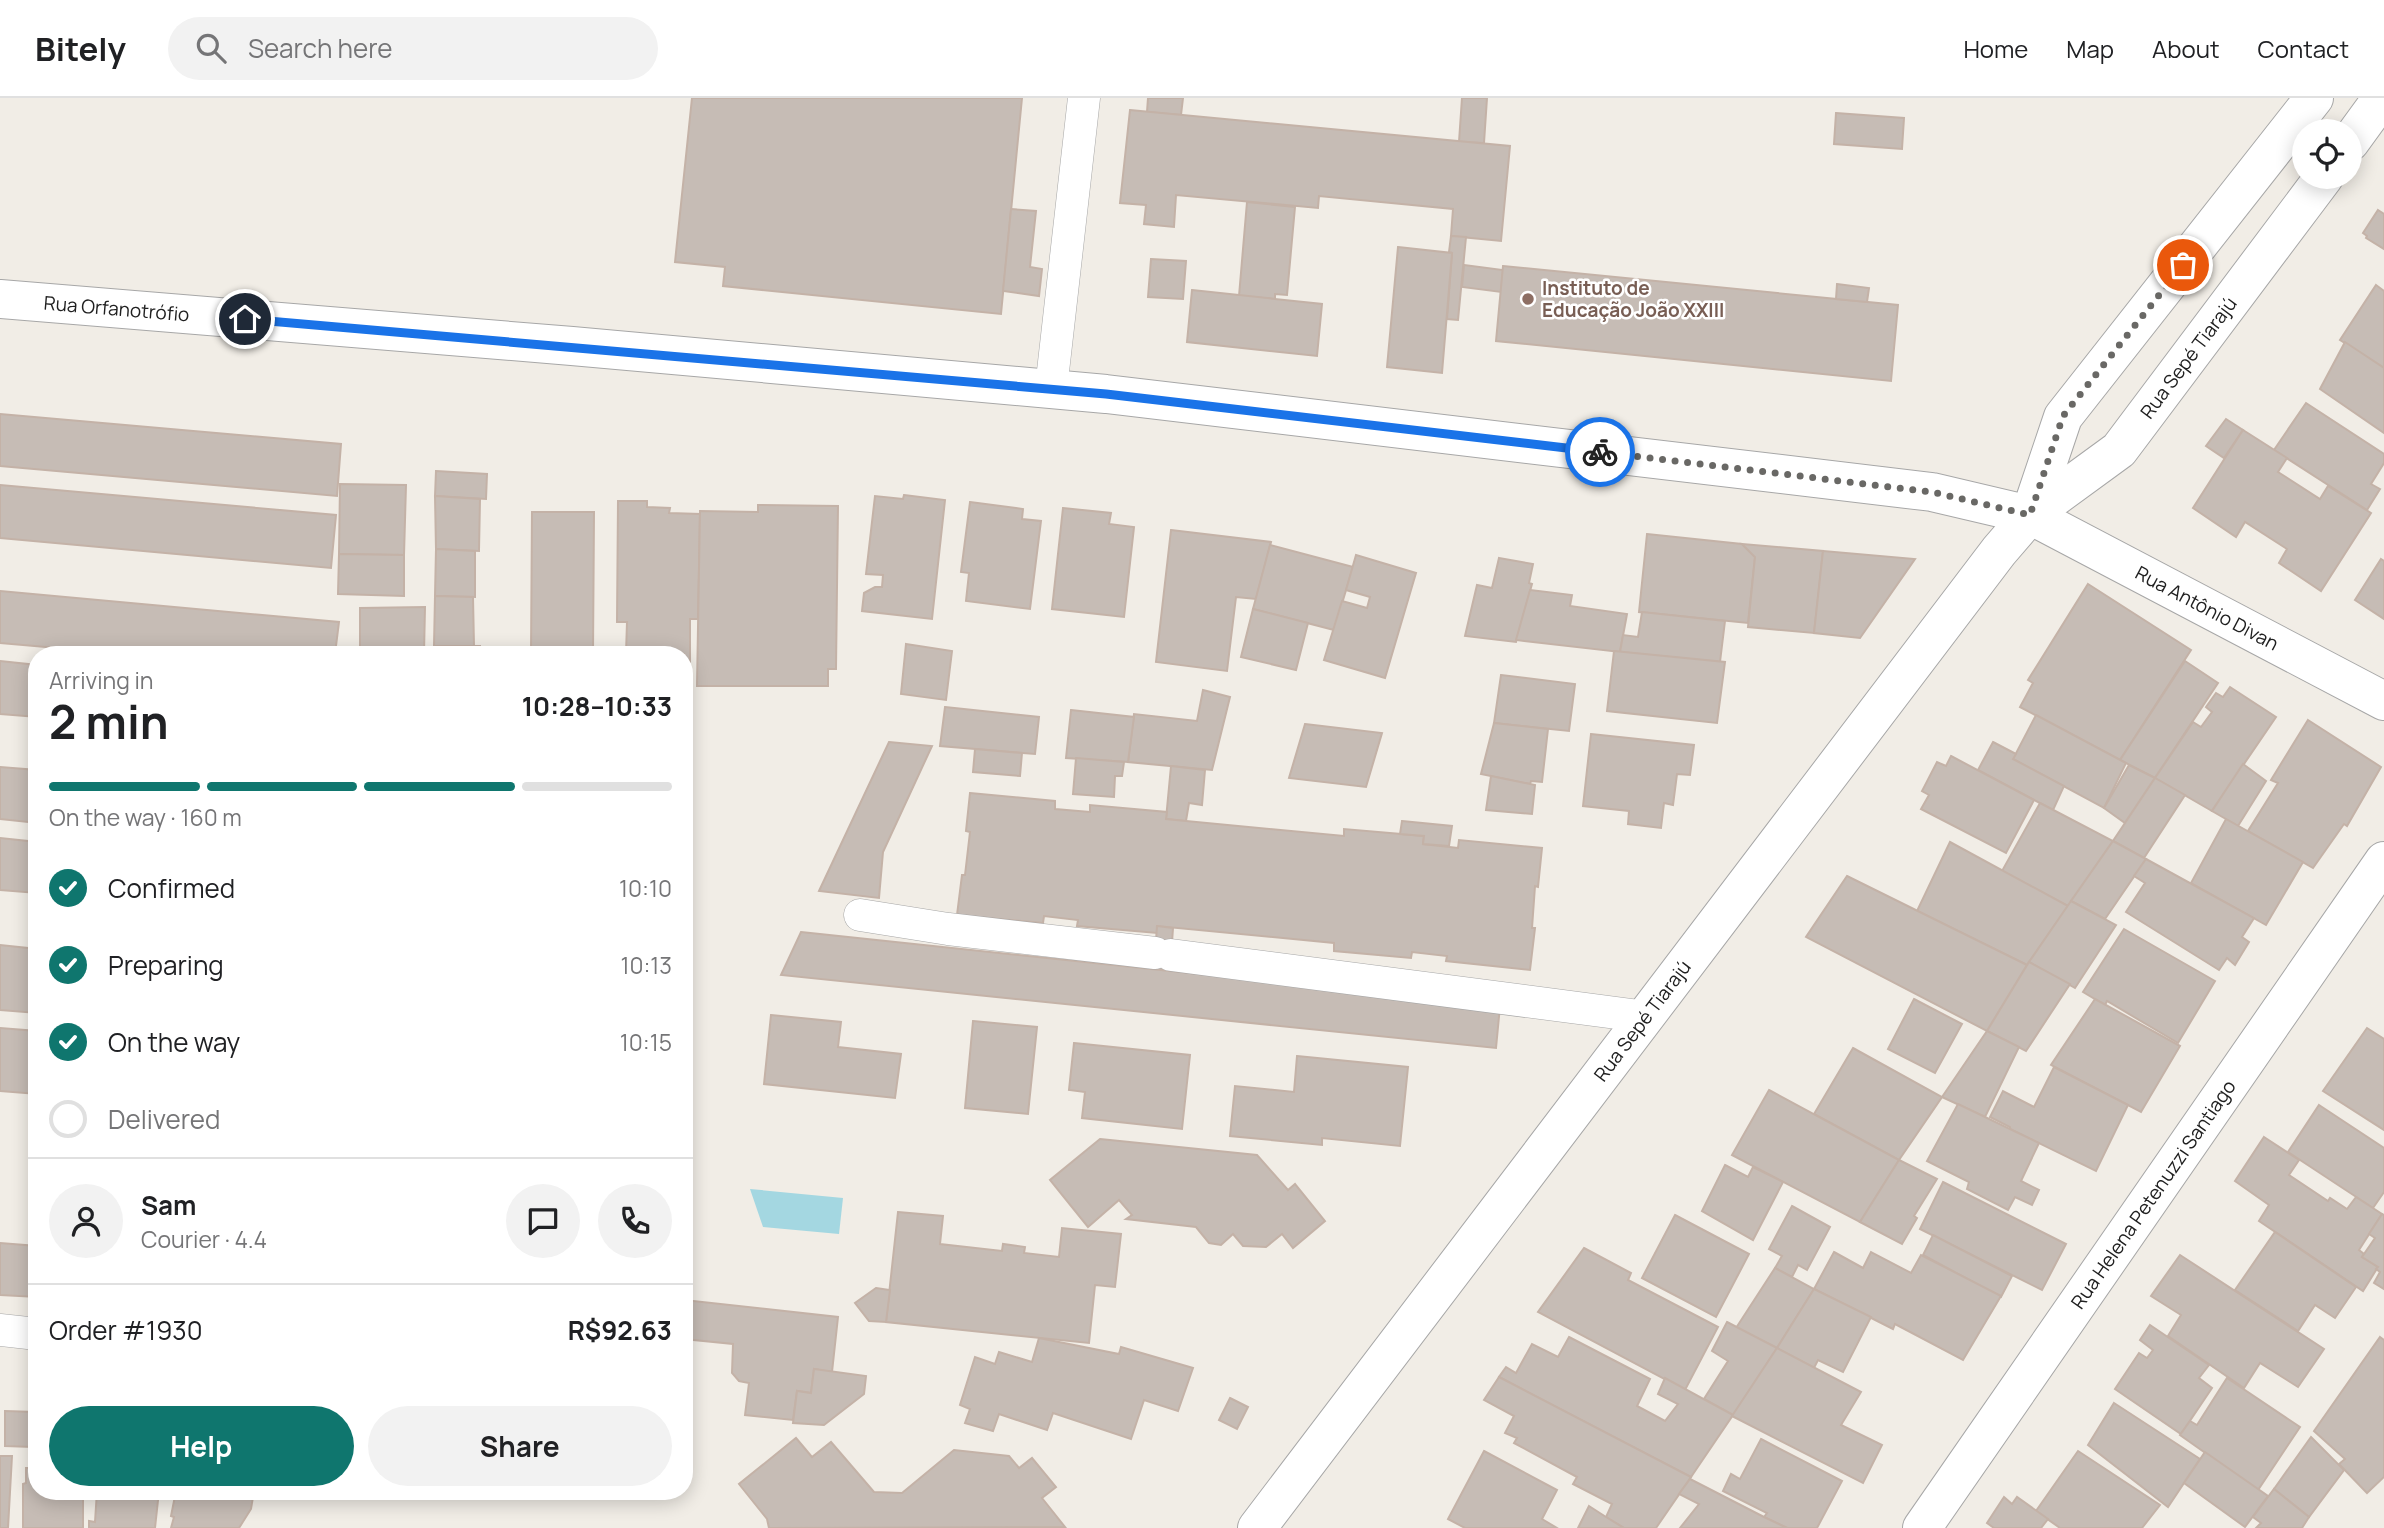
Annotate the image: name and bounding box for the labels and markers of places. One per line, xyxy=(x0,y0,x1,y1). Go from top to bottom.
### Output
pin xyxy=(2153,235,2213,295)
place label: Instituto de Educação João XXIII xyxy=(1542,275,1724,323)
pin xyxy=(215,289,275,349)
marker: Instituto de Educação João XXIII xyxy=(1520,291,1536,307)

